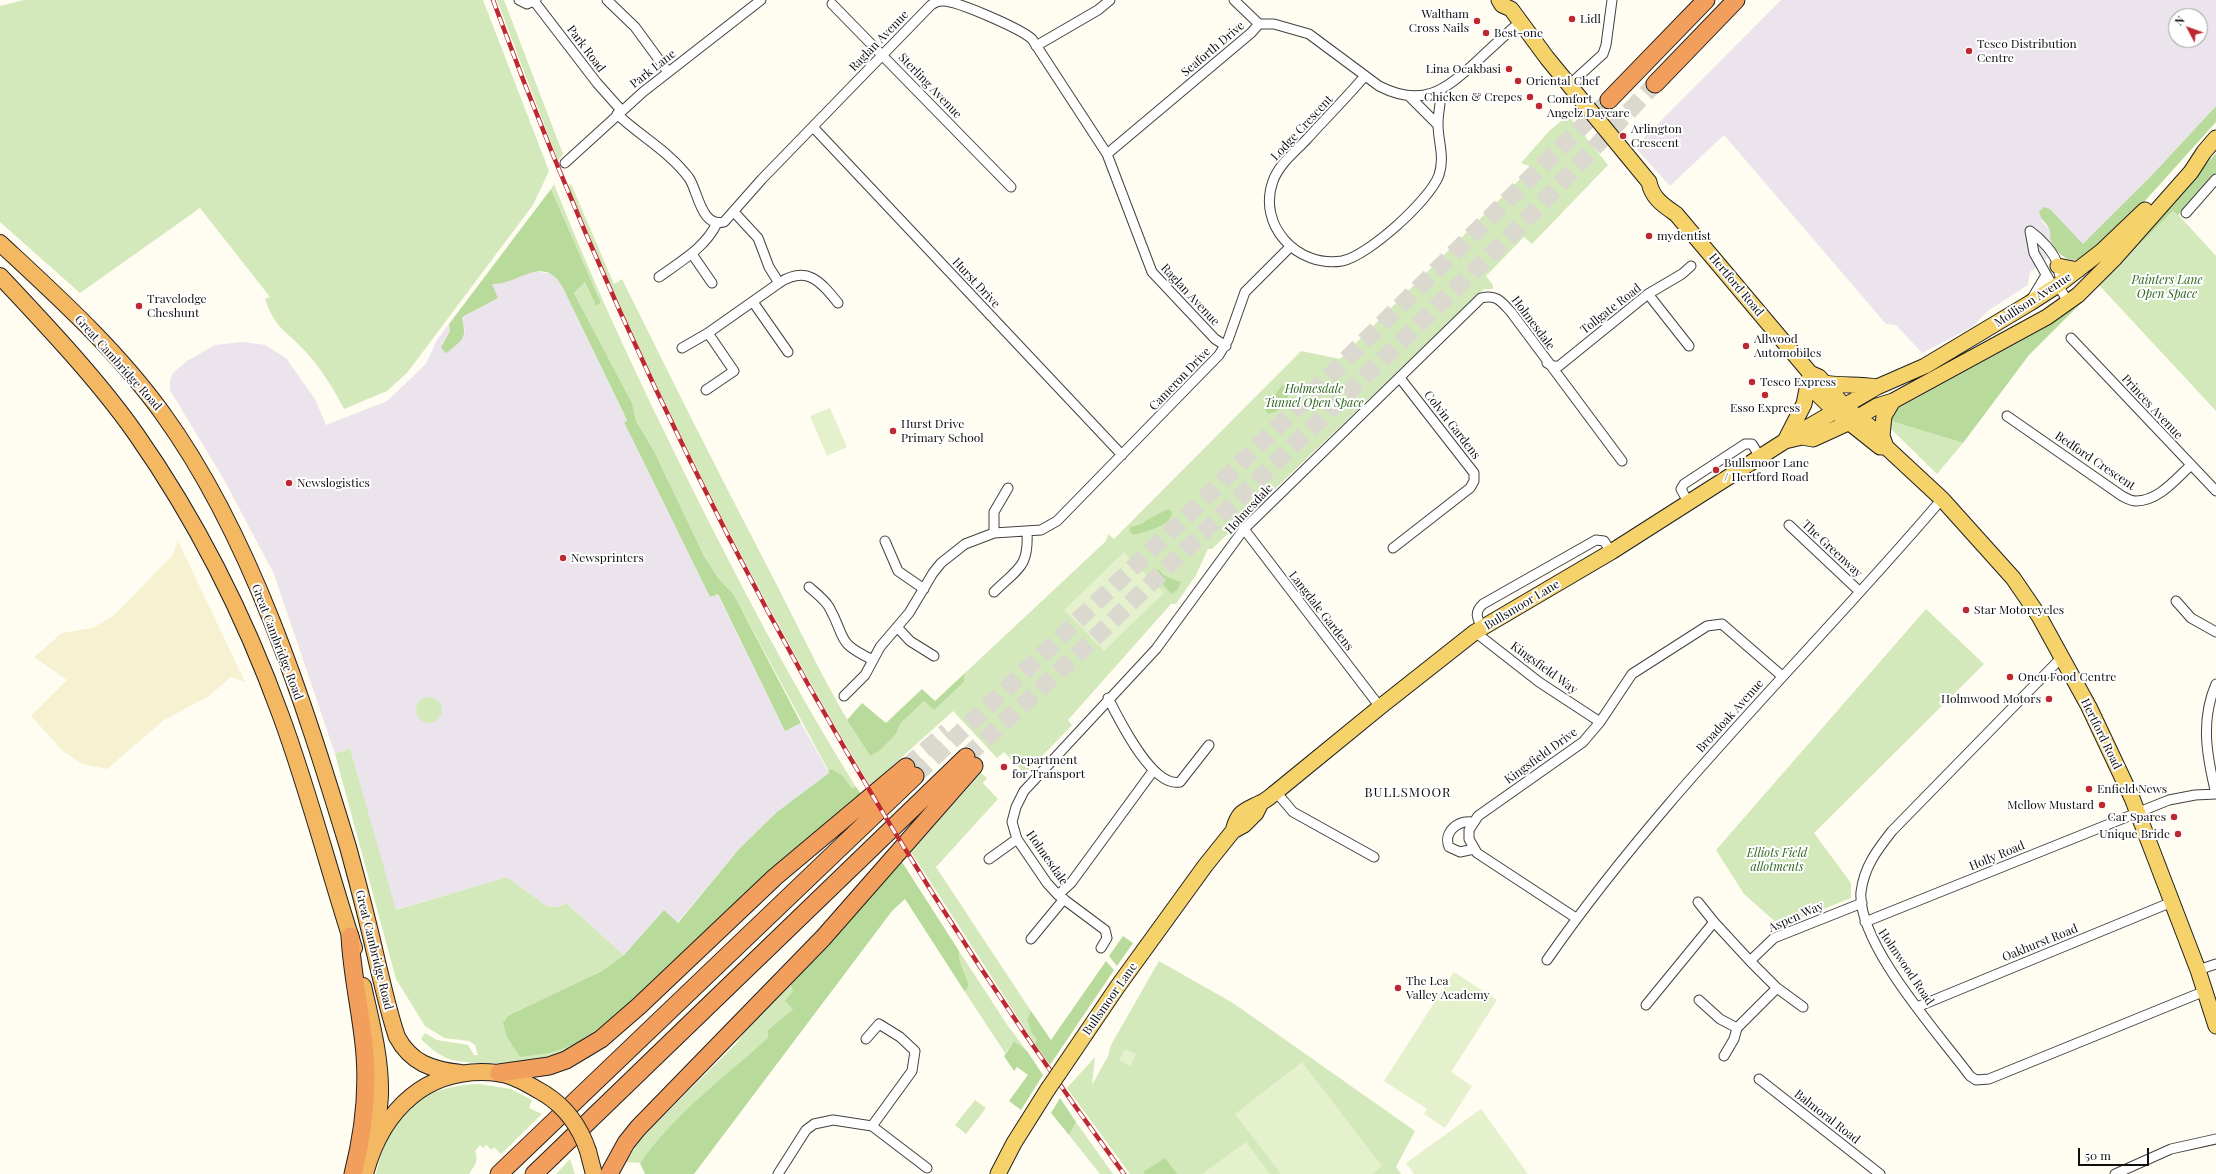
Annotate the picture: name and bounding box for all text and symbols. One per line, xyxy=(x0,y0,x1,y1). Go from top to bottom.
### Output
street label: Raglan Avenue xyxy=(846,7,912,75)
place label: Waltham Cross Nails xyxy=(1409,7,1469,35)
north arrow xyxy=(2168,8,2208,48)
place label: Lidl xyxy=(1580,12,1601,26)
text: N xyxy=(2171,13,2188,28)
marker: Lidl xyxy=(1567,14,1577,24)
marker: Waltham Cross Nails xyxy=(1472,16,1482,26)
street label: Seaforth Drive xyxy=(1179,18,1247,80)
street label: Park Road xyxy=(564,23,608,75)
place label: Best-one xyxy=(1494,26,1543,40)
marker: Best-one xyxy=(1481,28,1491,38)
place label: Tesco Distribution Centre xyxy=(1977,37,2077,65)
marker: Tesco Distribution Centre xyxy=(1964,46,1974,56)
street label: Park Lane xyxy=(627,47,679,91)
street label: Sterling Avenue xyxy=(895,50,965,122)
place label: Lina Ocakbasi xyxy=(1426,62,1501,76)
marker: Lina Ocakbasi xyxy=(1504,64,1514,74)
place label: Oriental Chef xyxy=(1526,74,1599,88)
marker: Oriental Chef xyxy=(1513,76,1523,86)
place label: Chicken & Crepes xyxy=(1424,90,1522,104)
street label: Lodge Crescent xyxy=(1268,92,1336,164)
marker: Chicken & Crepes xyxy=(1525,92,1535,102)
place label: Comfort Angelz Daycare xyxy=(1547,92,1629,120)
marker: Comfort Angelz Daycare xyxy=(1534,101,1544,111)
place label: Arlington Crescent xyxy=(1631,122,1682,150)
marker: Arlington Crescent xyxy=(1618,131,1628,141)
place label: mydentist xyxy=(1657,229,1711,243)
marker: mydentist xyxy=(1644,231,1654,241)
street label: Hertford Road xyxy=(1706,251,1766,319)
street label: Hurst Drive xyxy=(949,255,1003,311)
street label: Raglan Avenue xyxy=(1158,261,1222,329)
street label: Mollison Avenue xyxy=(1992,270,2074,330)
park label: Painters Lane Open Space xyxy=(2131,273,2203,301)
street label: Tollgate Road xyxy=(1578,281,1644,337)
place label: Travelodge Cheshunt xyxy=(147,292,207,320)
street label: Holmesdale xyxy=(1508,293,1558,353)
marker: Travelodge Cheshunt xyxy=(134,301,144,311)
street label: Great Cambridge Road xyxy=(72,313,164,413)
place label: Allwood Automobiles xyxy=(1754,332,1821,360)
marker: Allwood Automobiles xyxy=(1741,341,1751,351)
street label: Cameron Drive xyxy=(1146,344,1214,414)
street label: Princes Avenue xyxy=(2118,372,2186,442)
place label: Tesco Express xyxy=(1760,375,1836,389)
marker: Tesco Express xyxy=(1747,377,1757,387)
park label: Holmesdale Tunnel Open Space xyxy=(1264,382,1364,410)
street label: Colvin Gardens xyxy=(1421,388,1483,462)
marker: Esso Express xyxy=(1760,390,1770,400)
place label: Esso Express xyxy=(1730,401,1800,415)
place label: Hurst Drive Primary School xyxy=(901,417,984,445)
marker: Hurst Drive Primary School xyxy=(888,426,898,436)
street label: Bedford Crescent xyxy=(2052,429,2138,493)
place label: Bullsmoor Lane / Hertford Road xyxy=(1724,456,1809,484)
marker: Bullsmoor Lane / Hertford Road xyxy=(1711,465,1721,475)
place label: Newslogistics xyxy=(297,476,370,490)
marker: Newslogistics xyxy=(284,478,294,488)
street label: Holmesdale xyxy=(1222,481,1276,537)
street label: The Greenway xyxy=(1799,517,1865,581)
place label: Newsprinters xyxy=(571,551,644,565)
marker: Newsprinters xyxy=(558,553,568,563)
street label: Langdale Gardens xyxy=(1286,568,1356,654)
street label: Bullsmoor Lane xyxy=(1482,577,1562,633)
street label: Great Cambridge Road xyxy=(248,582,306,702)
place label: Star Motorcycles xyxy=(1974,603,2064,617)
marker: Star Motorcycles xyxy=(1961,605,1971,615)
street label: Kingsfield Way xyxy=(1508,639,1580,697)
place label: Oncu Food Centre xyxy=(2018,670,2116,684)
marker: Oncu Food Centre xyxy=(2005,672,2015,682)
street label: Broadoak Avenue xyxy=(1693,676,1767,756)
place label: Holmwood Motors xyxy=(1941,692,2041,706)
marker: Holmwood Motors xyxy=(2044,694,2054,704)
street label: Hertford Road xyxy=(2078,696,2124,772)
street label: Kingsfield Drive xyxy=(1502,725,1580,787)
place label: Department for Transport xyxy=(1012,753,1085,781)
marker: Department for Transport xyxy=(999,762,1009,772)
place label: Enfield News xyxy=(2097,782,2167,796)
marker: Enfield News xyxy=(2084,784,2094,794)
district label: BULLSMOOR xyxy=(1365,785,1451,801)
place label: Mellow Mustard xyxy=(2007,798,2094,812)
marker: Mellow Mustard xyxy=(2097,800,2107,810)
place label: Car Spares xyxy=(2107,810,2166,824)
marker: Car Spares xyxy=(2169,812,2179,822)
place label: Unique Bride xyxy=(2099,827,2170,841)
street label: Holmesdale xyxy=(1023,828,1071,888)
marker: Unique Bride xyxy=(2173,829,2183,839)
street label: Holly Road xyxy=(1967,838,2027,874)
park label: Elliots Field allotments xyxy=(1747,846,1807,874)
street label: Great Cambridge Road xyxy=(352,889,396,1011)
street label: Aspen Way xyxy=(1766,899,1826,935)
street label: Oakhurst Road xyxy=(2000,921,2080,965)
street label: Holmwood Road xyxy=(1875,926,1937,1008)
street label: Bullsmoor Lane xyxy=(1080,960,1140,1038)
place label: The Lea Valley Academy xyxy=(1406,974,1490,1002)
marker: The Lea Valley Academy xyxy=(1393,983,1403,993)
street label: Balmoral Road xyxy=(1791,1087,1863,1147)
scale bar xyxy=(2080,1140,2151,1166)
text: 50 m xyxy=(2085,1147,2111,1163)

